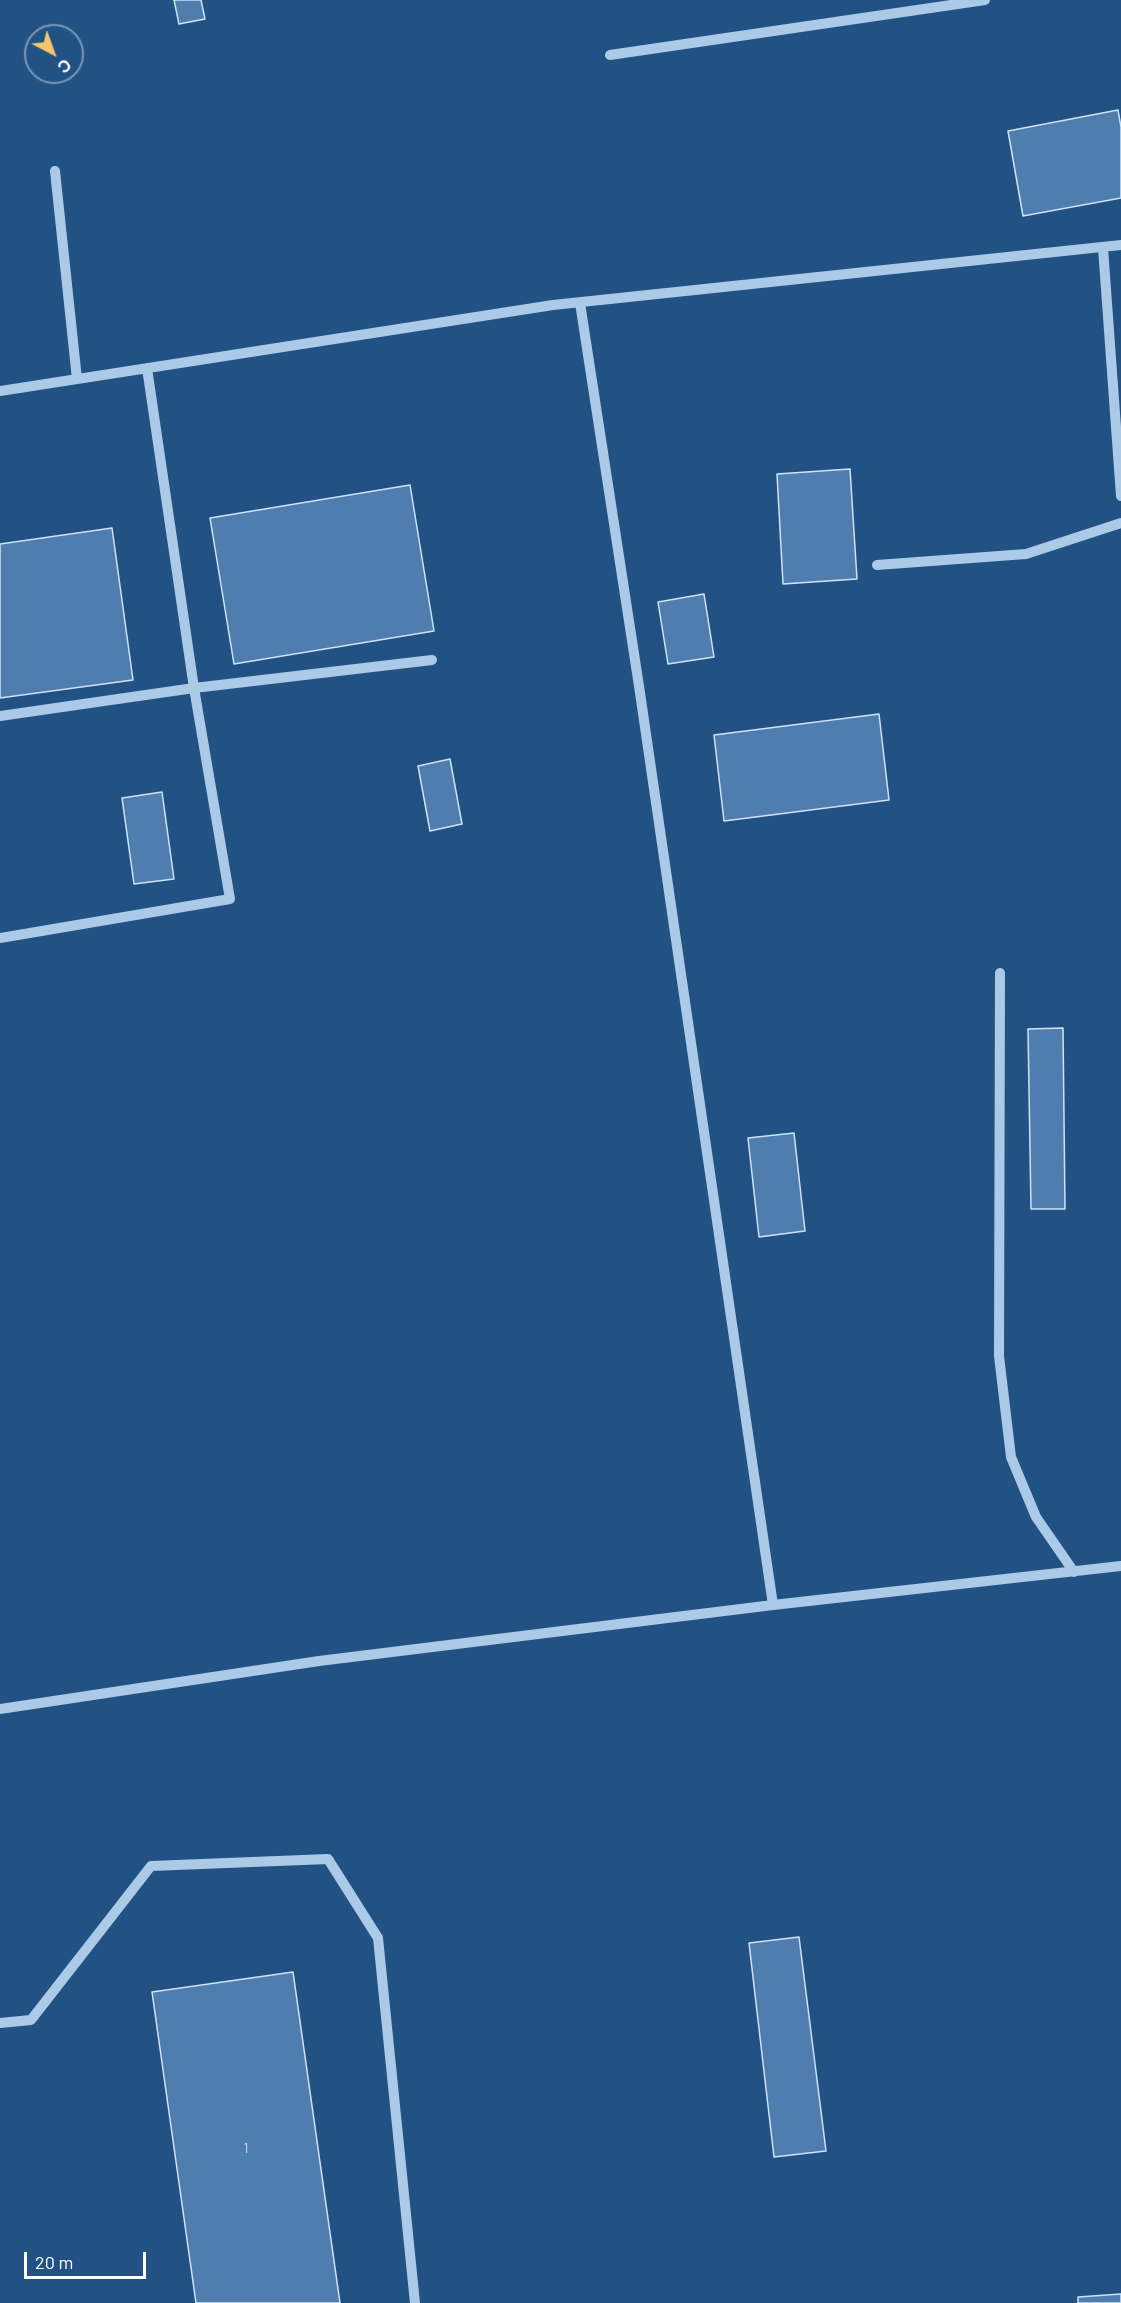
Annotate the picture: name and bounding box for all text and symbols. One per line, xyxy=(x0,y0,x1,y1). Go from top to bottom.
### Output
north arrow xyxy=(24,24,84,84)
text: С xyxy=(54,55,75,77)
house number: 1 xyxy=(244,2140,248,2156)
scale bar xyxy=(27,2240,148,2278)
text: 20 m xyxy=(35,2251,73,2273)

